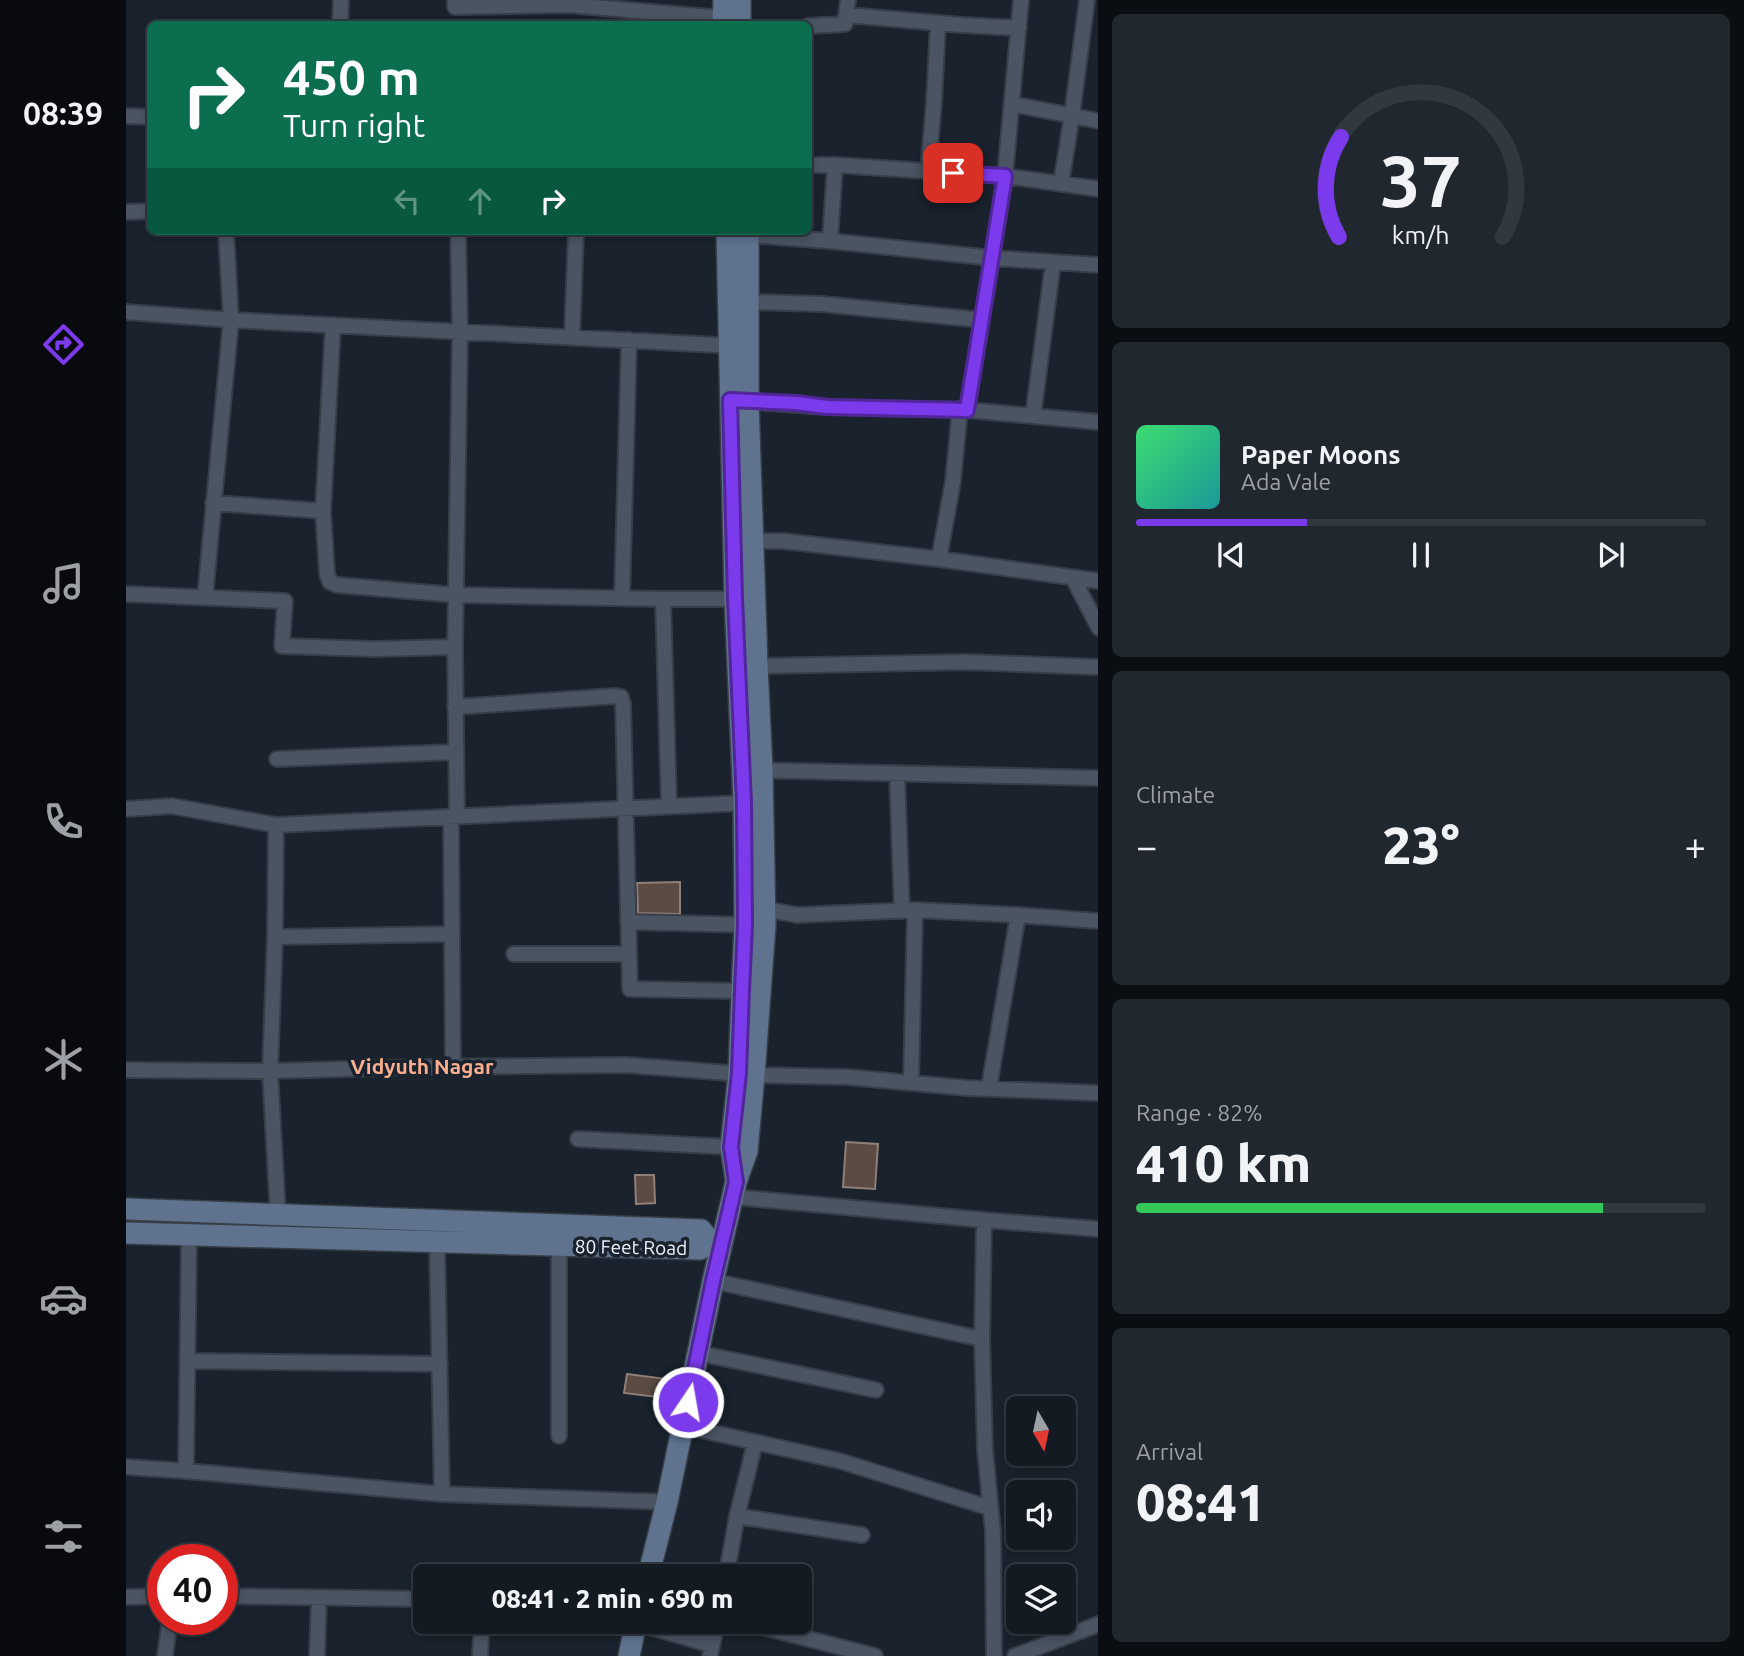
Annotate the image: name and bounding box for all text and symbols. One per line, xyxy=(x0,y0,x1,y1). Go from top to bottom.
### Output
icon: right xyxy=(168,49,259,140)
text: 450 m xyxy=(283,49,420,104)
text: 08:39 xyxy=(23,95,103,131)
text: Turn right xyxy=(283,107,425,143)
text: 37 xyxy=(1380,140,1462,222)
pin xyxy=(923,143,983,203)
icon: arrive xyxy=(934,154,972,192)
icon: left xyxy=(388,182,426,220)
icon: ahead xyxy=(461,182,499,220)
icon: right xyxy=(534,182,572,220)
text: km/h xyxy=(1392,221,1450,249)
icon: directions xyxy=(39,320,88,369)
text: Paper Moons xyxy=(1241,440,1400,469)
text: Ada Vale xyxy=(1241,469,1331,494)
icon: previous xyxy=(1212,536,1250,574)
icon: pause xyxy=(1402,536,1440,574)
icon: next xyxy=(1592,536,1630,574)
icon: music xyxy=(39,559,88,608)
text: Climate xyxy=(1136,782,1215,807)
icon: phone xyxy=(39,797,88,846)
text: 23° xyxy=(1382,816,1460,874)
text: − xyxy=(1136,825,1157,867)
text: + xyxy=(1685,825,1706,867)
icon: climate xyxy=(39,1035,88,1084)
district label: Vidyuth Nagar xyxy=(350,1054,494,1078)
text: Range · 82% xyxy=(1136,1100,1263,1125)
text: 410 km xyxy=(1136,1134,1311,1192)
street label: 80 Feet Road xyxy=(575,1235,687,1259)
icon: car xyxy=(39,1274,88,1323)
position arrow xyxy=(651,1365,725,1439)
north arrow xyxy=(1006,1396,1076,1466)
map controls xyxy=(1006,1396,1076,1634)
text: Arrival xyxy=(1136,1439,1203,1464)
text: 08:41 xyxy=(1136,1473,1266,1531)
button: sound xyxy=(1006,1480,1076,1550)
icon: filters xyxy=(39,1512,88,1561)
speed limit sign: 40 xyxy=(147,1544,238,1635)
button: layers xyxy=(1006,1564,1076,1634)
text: 08:41 · 2 min · 690 m xyxy=(492,1584,733,1613)

